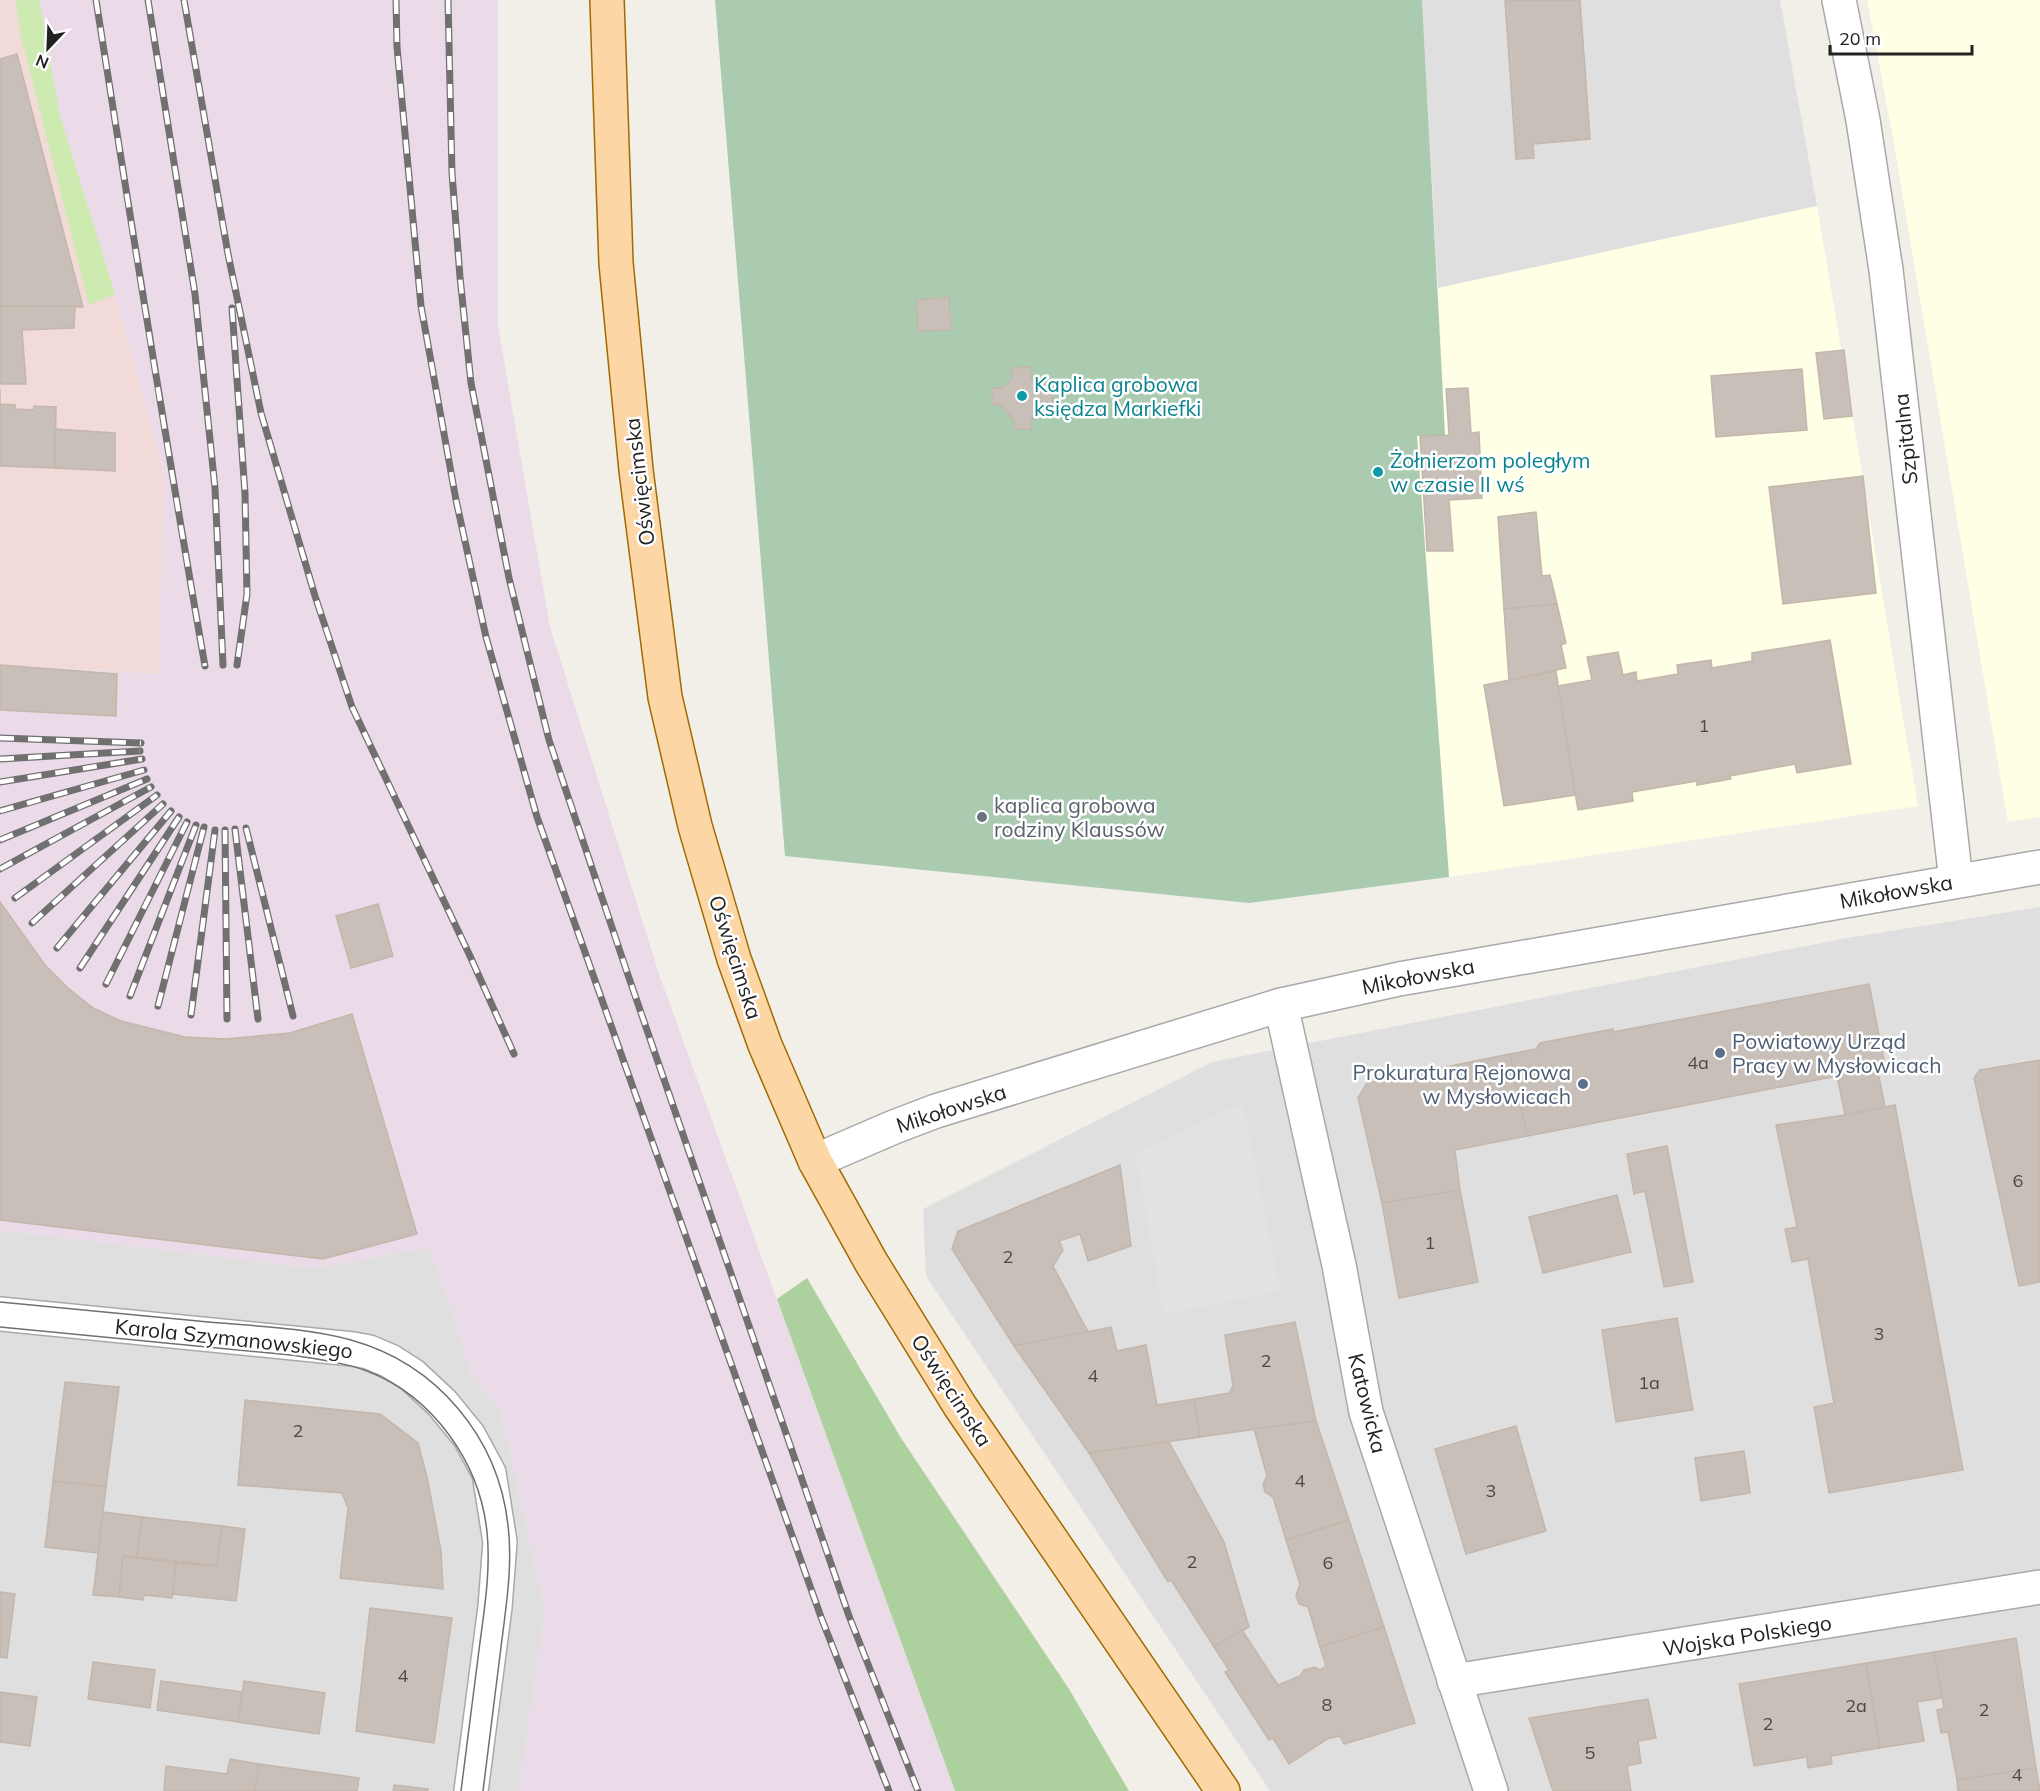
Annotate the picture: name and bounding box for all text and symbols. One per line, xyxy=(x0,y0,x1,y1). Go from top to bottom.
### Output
north arrow xyxy=(18,18,78,78)
scale bar xyxy=(1830,18,1972,56)
text: 20 m xyxy=(1839,27,1881,50)
text: N xyxy=(33,50,52,73)
place label: Kaplica grobowa księdza Markiefki xyxy=(1034,371,1201,421)
marker: Kaplica grobowa księdza Markiefki xyxy=(1015,389,1029,403)
street label: Szpitalna xyxy=(1887,392,1923,486)
street label: Oświęcimska xyxy=(618,417,660,547)
place label: Żołnierzom poległym w czasie II wś xyxy=(1390,447,1590,497)
marker: Żołnierzom poległym w czasie II wś xyxy=(1371,465,1385,479)
house number: 1 xyxy=(1699,714,1709,737)
place label: kaplica grobowa rodziny Klaussów xyxy=(994,792,1165,842)
marker: kaplica grobowa rodziny Klaussów xyxy=(975,810,989,824)
street label: Mikołowska xyxy=(1838,868,1954,914)
street label: Oświęcimska xyxy=(704,892,768,1022)
street label: Mikołowska xyxy=(1359,952,1477,1000)
place label: Powiatowy Urząd Pracy w Mysłowicach xyxy=(1732,1028,1941,1078)
marker: Powiatowy Urząd Pracy w Mysłowicach xyxy=(1713,1046,1727,1060)
house number: 4a xyxy=(1687,1051,1709,1074)
place label: Prokuratura Rejonowa w Mysłowicach xyxy=(1352,1059,1571,1109)
marker: Prokuratura Rejonowa w Mysłowicach xyxy=(1576,1077,1590,1091)
street label: Mikołowska xyxy=(893,1078,1009,1138)
house number: 6 xyxy=(2013,1169,2023,1192)
house number: 1 xyxy=(1425,1231,1435,1254)
house number: 2 xyxy=(1003,1245,1013,1268)
street label: Karola Szymanowskiego xyxy=(114,1313,354,1363)
house number: 3 xyxy=(1874,1322,1884,1345)
street label: Oświęcimska xyxy=(906,1329,998,1451)
house number: 2 xyxy=(1261,1349,1271,1372)
street label: Katowicka xyxy=(1343,1350,1393,1456)
house number: 4 xyxy=(1088,1364,1099,1387)
house number: 1a xyxy=(1638,1371,1660,1394)
house number: 2 xyxy=(293,1419,303,1442)
house number: 4 xyxy=(1295,1469,1306,1492)
house number: 3 xyxy=(1486,1479,1496,1502)
house number: 2 xyxy=(1187,1550,1197,1573)
house number: 6 xyxy=(1323,1551,1333,1574)
street label: Wojska Polskiego xyxy=(1661,1609,1833,1661)
house number: 4 xyxy=(398,1664,409,1687)
house number: 8 xyxy=(1322,1693,1332,1716)
house number: 2a xyxy=(1845,1694,1867,1717)
house number: 2 xyxy=(1979,1698,1989,1721)
house number: 2 xyxy=(1763,1712,1773,1735)
house number: 5 xyxy=(1585,1741,1596,1764)
house number: 4 xyxy=(2012,1763,2023,1786)

